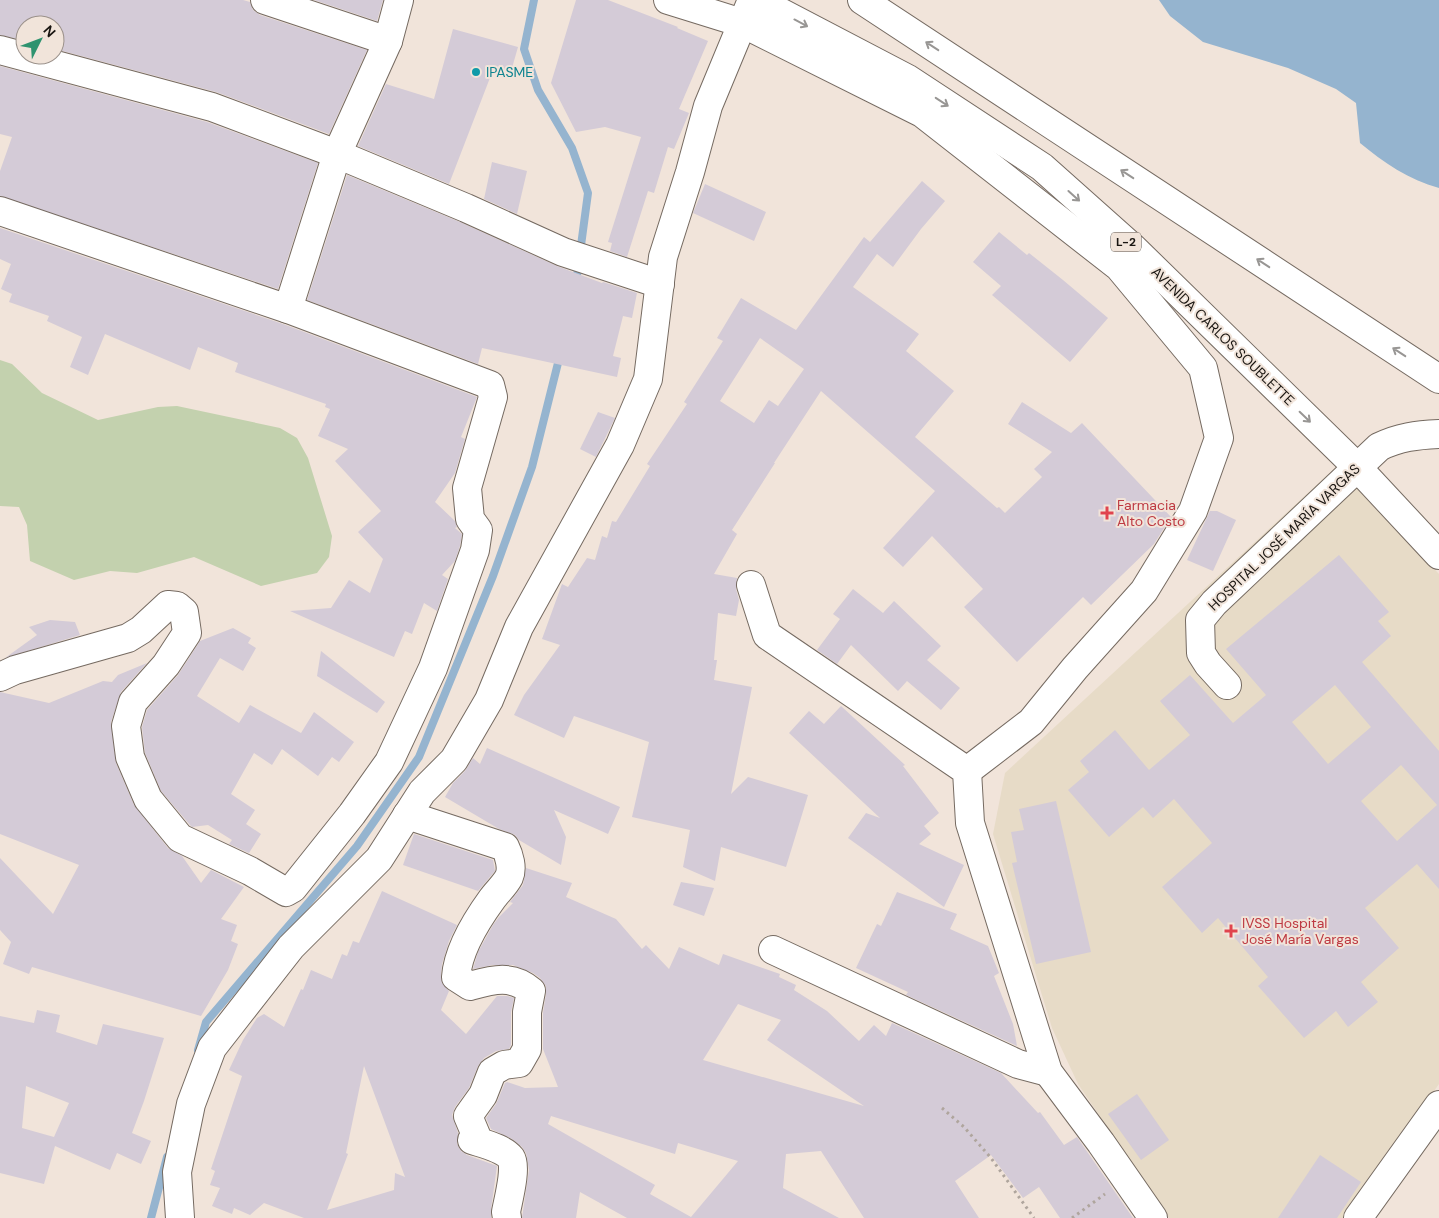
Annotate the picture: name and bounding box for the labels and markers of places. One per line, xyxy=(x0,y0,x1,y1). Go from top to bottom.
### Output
place label: IPASME xyxy=(486,63,533,81)
marker: IPASME xyxy=(470,66,482,78)
place label: Farmacia Alto Costo xyxy=(1117,496,1185,530)
marker: Farmacia Alto Costo xyxy=(1101,507,1113,519)
place label: IVSS Hospital José María Vargas xyxy=(1242,914,1359,948)
marker: IVSS Hospital José María Vargas xyxy=(1224,924,1238,938)

